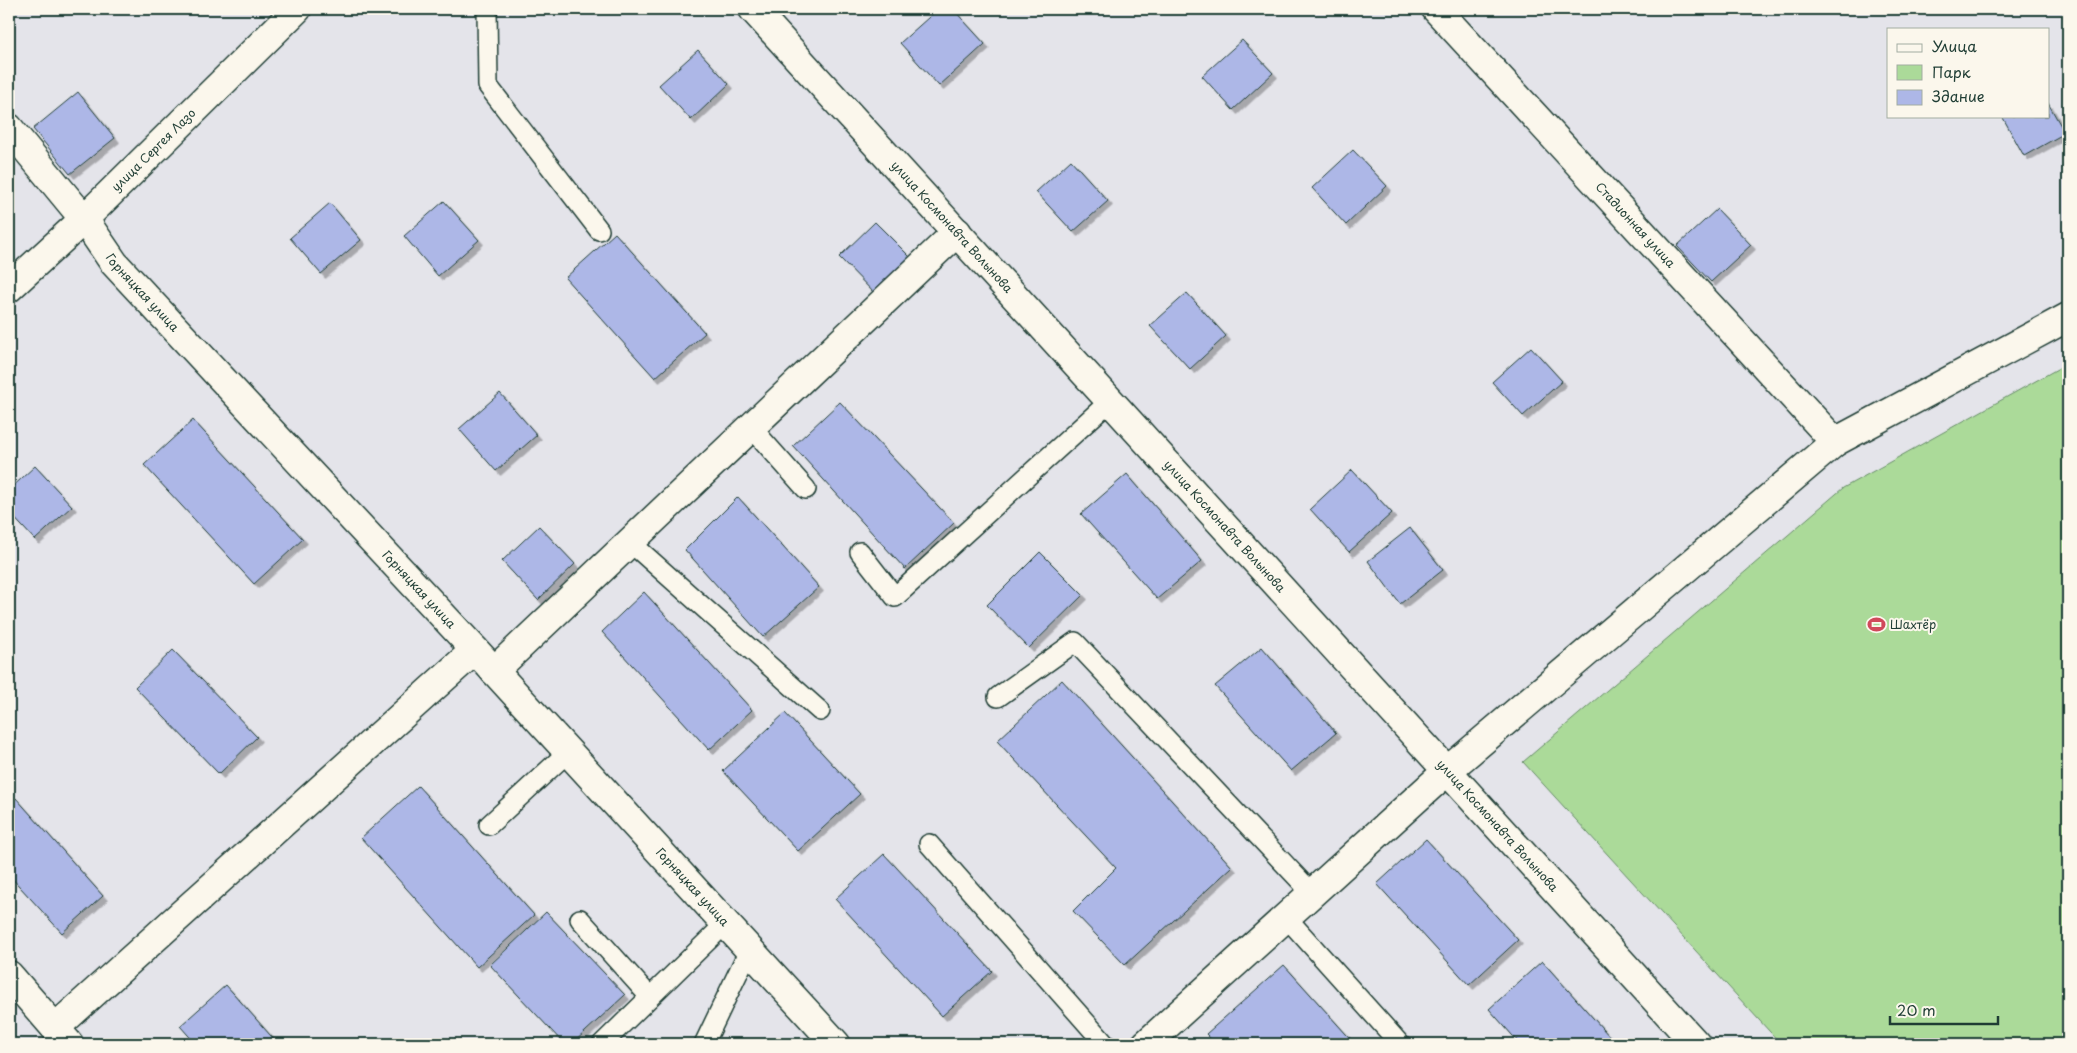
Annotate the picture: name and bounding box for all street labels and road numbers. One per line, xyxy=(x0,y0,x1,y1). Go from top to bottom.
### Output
street label: улица Сергея Лазо xyxy=(107,104,200,195)
street label: улица Космонавта Волынова xyxy=(887,156,1018,297)
street label: Стадионная улица xyxy=(1592,178,1680,272)
street label: Горняцкая улица xyxy=(102,249,184,335)
street label: улица Космонавта Волынова xyxy=(1160,456,1291,596)
street label: Горняцкая улица xyxy=(379,546,461,632)
street label: улица Космонавта Волынова xyxy=(1433,755,1563,896)
street label: Горняцкая улица xyxy=(652,843,734,930)

